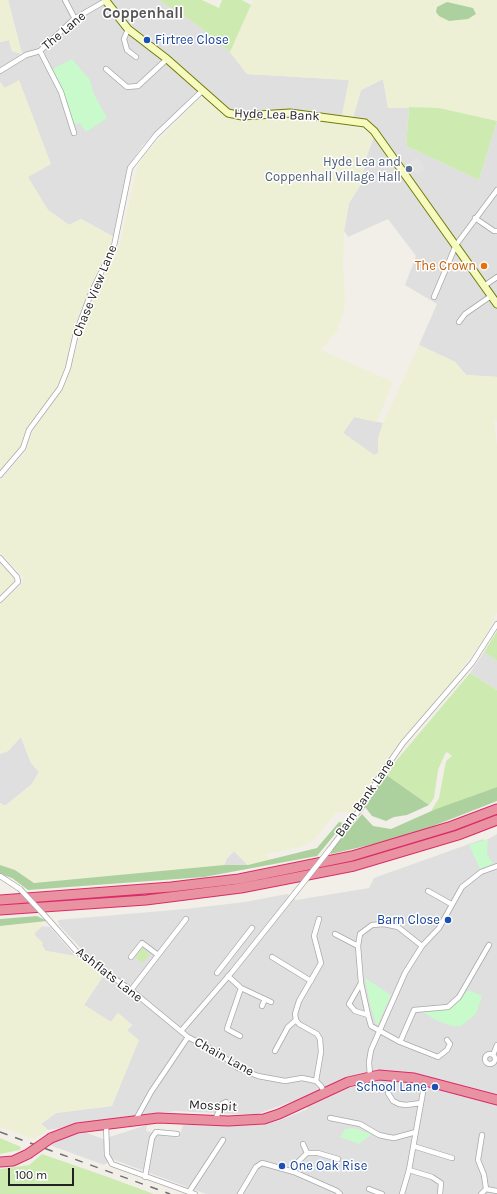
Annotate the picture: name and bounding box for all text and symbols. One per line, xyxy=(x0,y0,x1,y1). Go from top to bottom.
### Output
district label: Coppenhall xyxy=(103,5,183,23)
street label: The Lane xyxy=(39,8,89,54)
place label: Firtree Close xyxy=(155,32,229,48)
marker: Firtree Close xyxy=(142,35,152,45)
street label: Hyde Lea Bank xyxy=(234,106,320,124)
place label: Hyde Lea and Coppenhall Village Hall xyxy=(265,154,401,185)
marker: Hyde Lea and Coppenhall Village Hall xyxy=(404,164,414,174)
street label: Chase View Lane xyxy=(69,243,121,339)
place label: The Crown xyxy=(415,258,476,274)
marker: The Crown xyxy=(479,261,489,271)
street label: Barn Bank Lane xyxy=(332,756,398,840)
place label: Barn Close xyxy=(377,912,440,928)
marker: Barn Close xyxy=(443,915,453,925)
street label: Ashflats Lane xyxy=(73,944,145,1006)
street label: Chain Lane xyxy=(192,1034,256,1080)
place label: School Lane xyxy=(356,1079,427,1095)
marker: School Lane xyxy=(430,1082,440,1092)
street label: Mosspit xyxy=(189,1097,237,1115)
place label: One Oak Rise xyxy=(290,1158,367,1174)
scale bar xyxy=(10,1160,76,1186)
marker: One Oak Rise xyxy=(277,1161,287,1171)
text: 100 m xyxy=(15,1168,47,1182)

